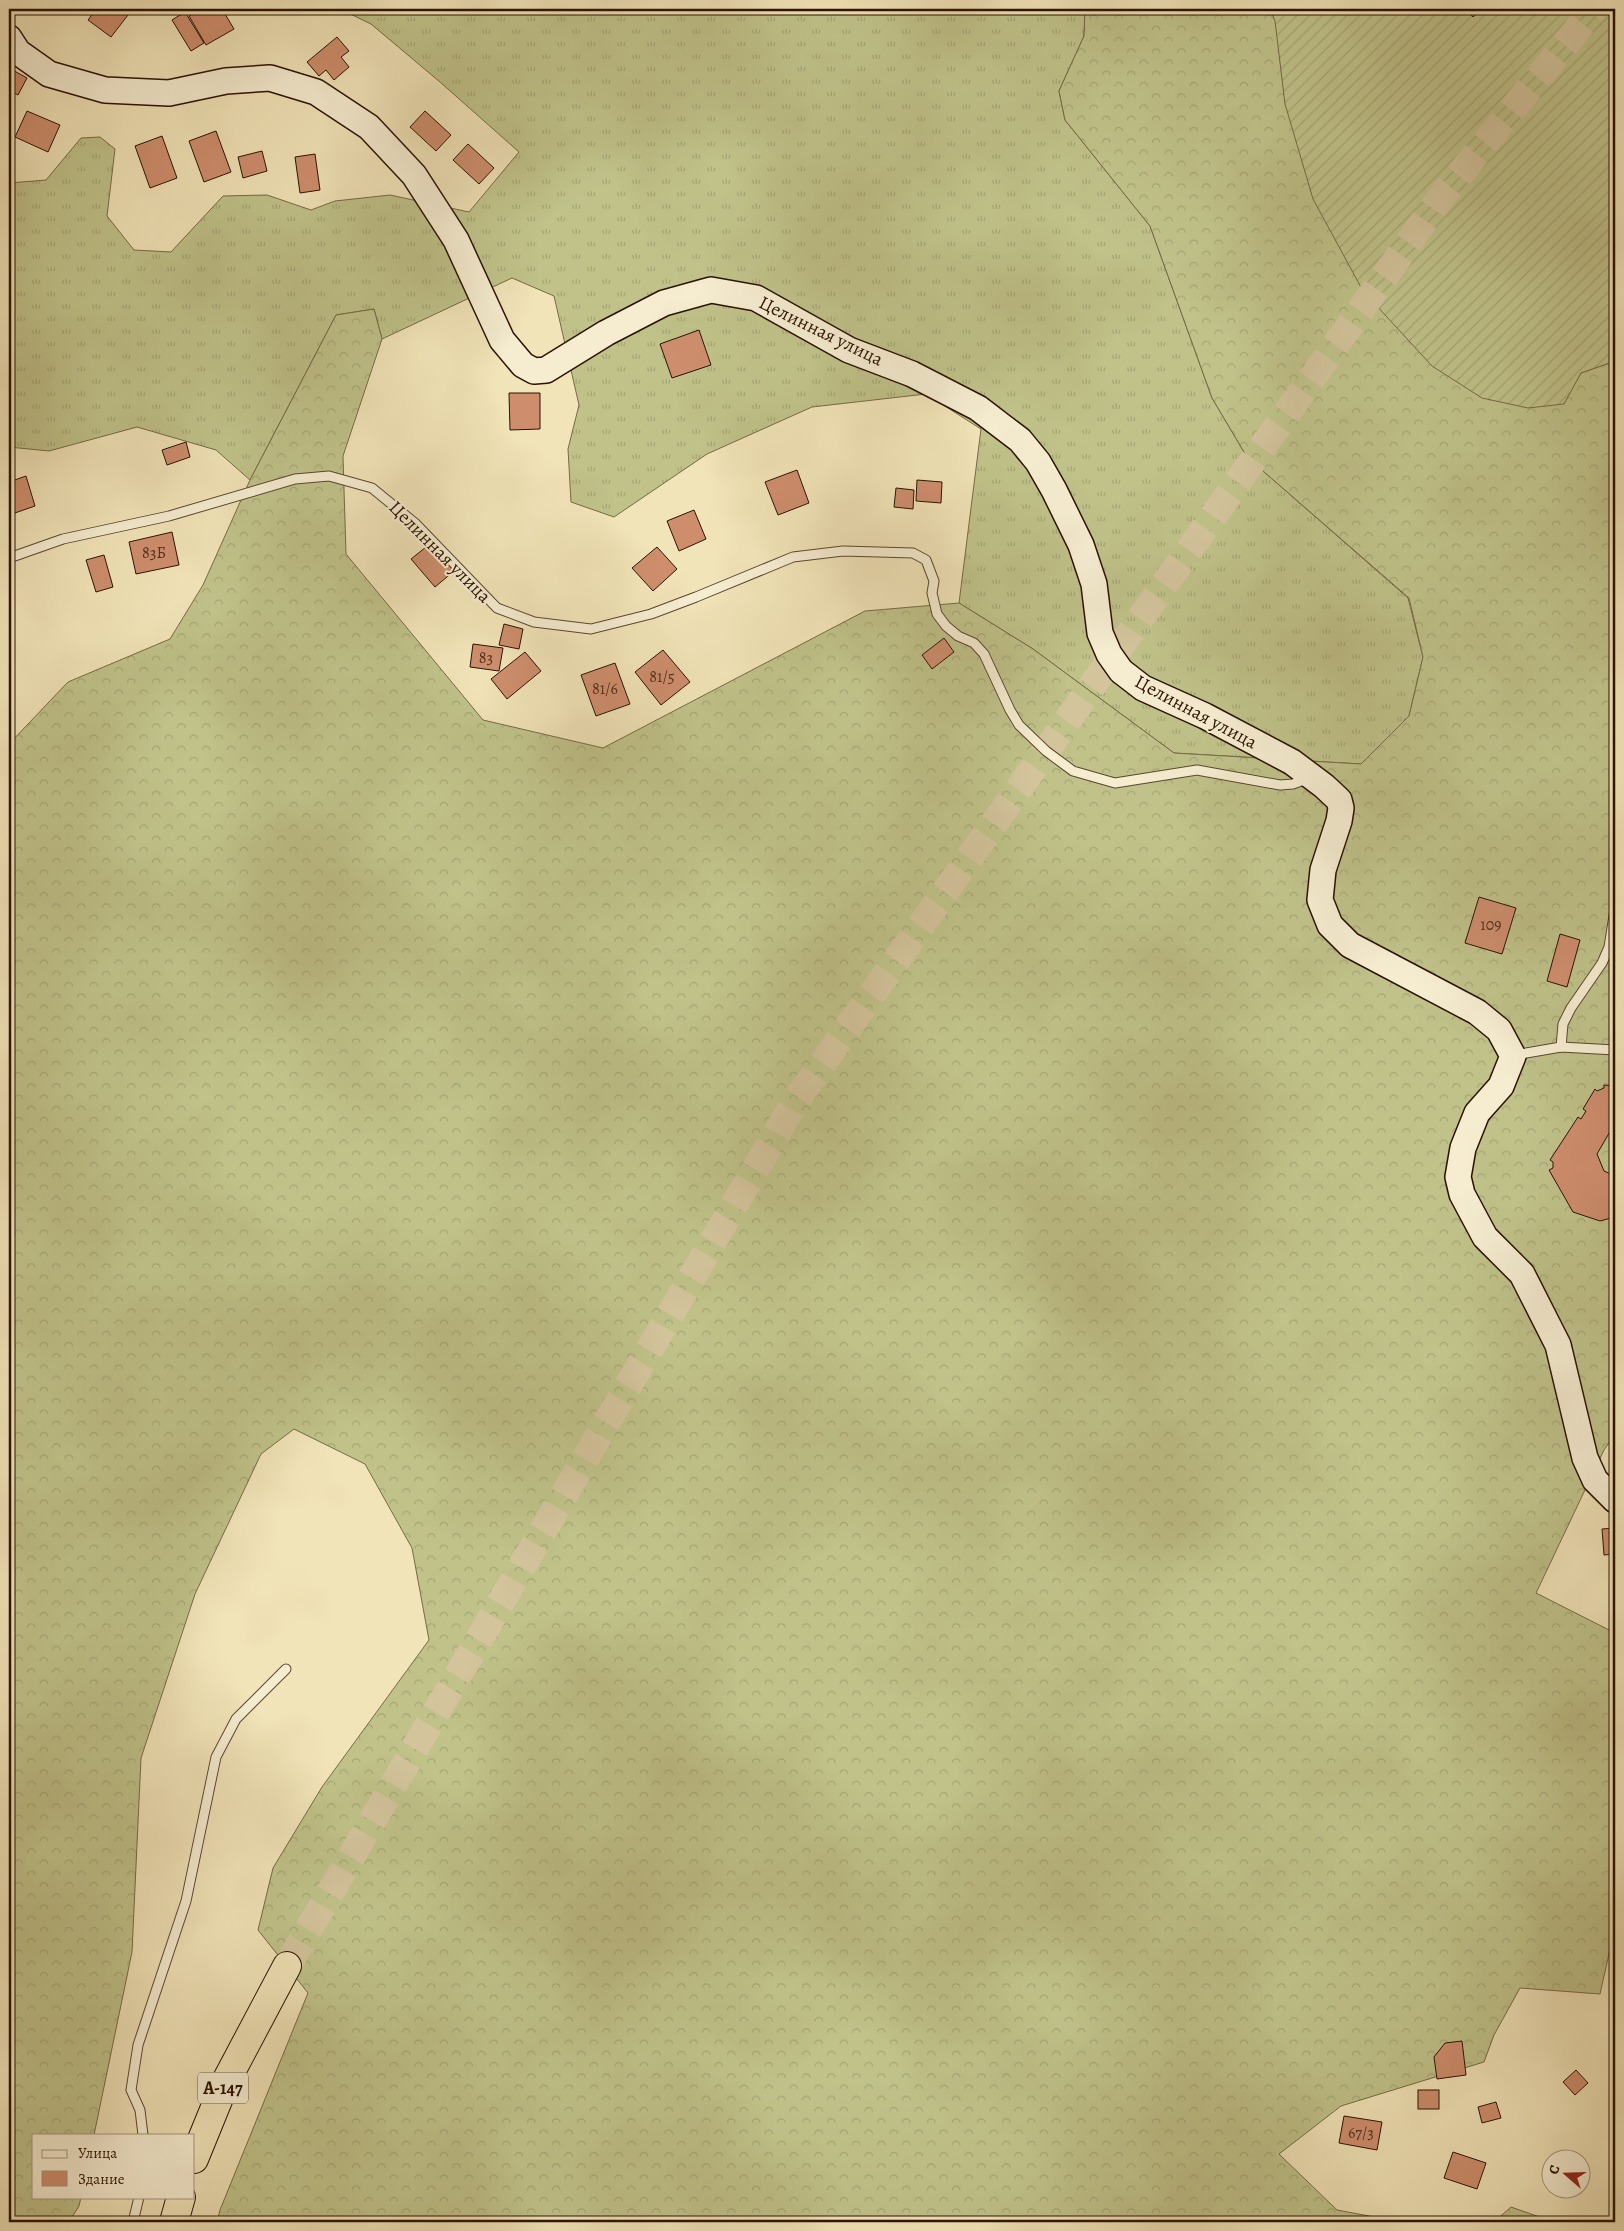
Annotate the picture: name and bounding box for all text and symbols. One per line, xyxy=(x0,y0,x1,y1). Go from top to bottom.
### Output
street label: Целинная улица xyxy=(755,290,888,372)
street label: Целинная улица xyxy=(383,495,497,609)
house number: 83Б xyxy=(142,542,166,564)
house number: 83 xyxy=(479,647,493,669)
house number: 81/5 xyxy=(649,666,675,688)
street label: Целинная улица xyxy=(1130,669,1262,755)
house number: 81/6 xyxy=(592,678,618,700)
house number: 109 xyxy=(1480,914,1502,936)
road number: А-147 xyxy=(198,2072,248,2104)
house number: 67/3 xyxy=(1348,2122,1374,2144)
legend xyxy=(32,2134,195,2198)
text: Улица xyxy=(78,2143,117,2163)
north arrow xyxy=(1542,2148,1592,2198)
text: С xyxy=(1544,2162,1565,2177)
text: Здание xyxy=(78,2169,125,2189)

